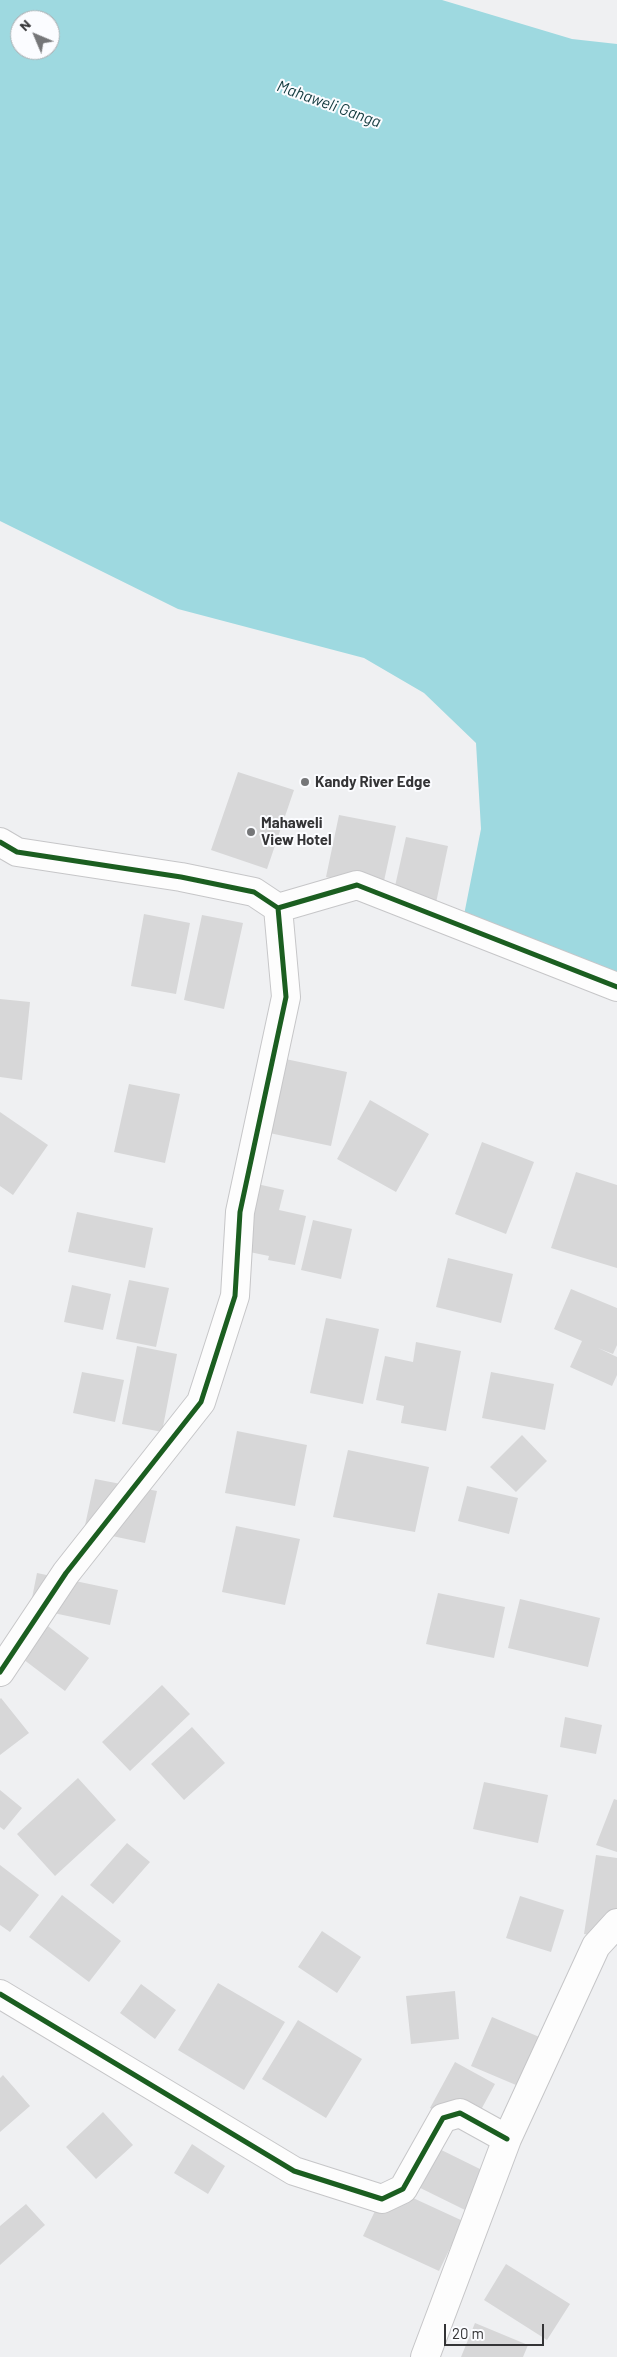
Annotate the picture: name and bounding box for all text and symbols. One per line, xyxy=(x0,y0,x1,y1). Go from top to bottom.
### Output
north arrow xyxy=(10,10,60,60)
text: N xyxy=(15,15,34,34)
water label: Mahaweli Ganga xyxy=(274,76,384,132)
place label: Kandy River Edge xyxy=(315,773,431,791)
marker: Kandy River Edge xyxy=(299,776,311,788)
place label: Mahaweli View Hotel xyxy=(261,814,332,849)
marker: Mahaweli View Hotel xyxy=(245,826,257,838)
scale bar xyxy=(447,2314,547,2346)
text: 20 m xyxy=(452,2324,484,2342)

